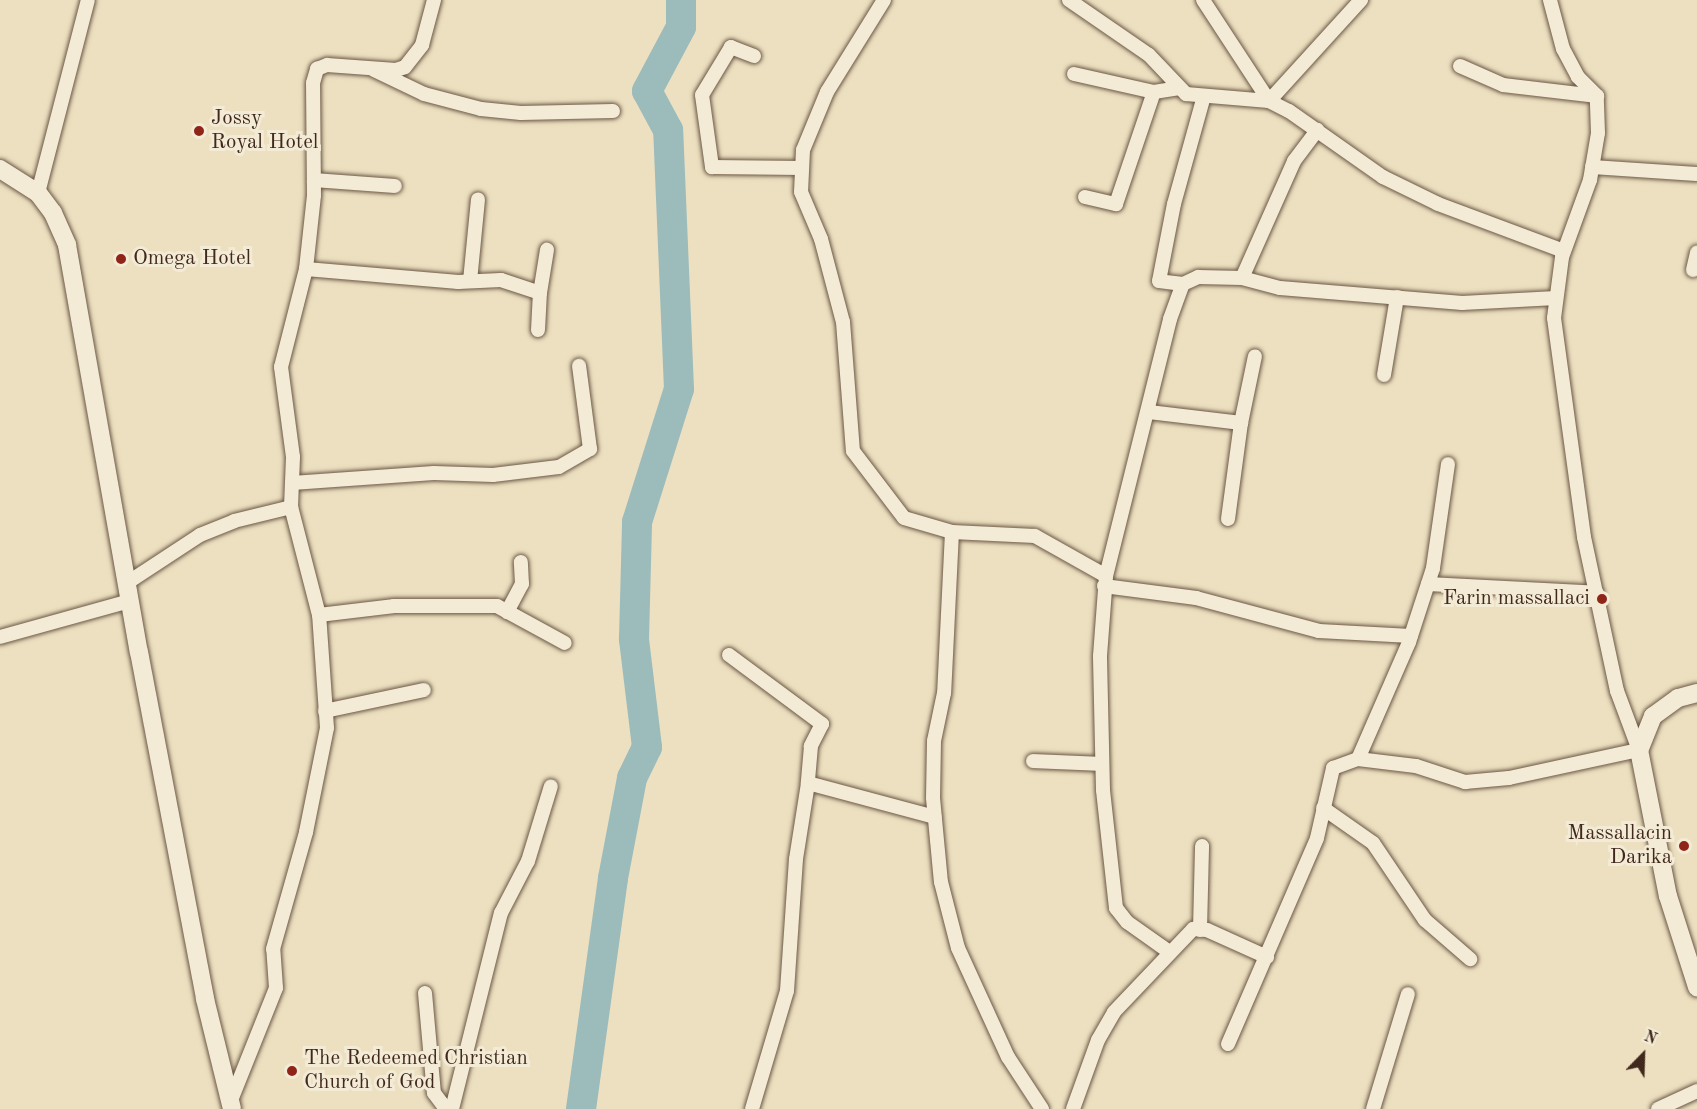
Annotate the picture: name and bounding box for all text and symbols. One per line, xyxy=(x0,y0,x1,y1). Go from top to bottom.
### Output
place label: Jossy Royal Hotel xyxy=(211,106,318,156)
marker: Jossy Royal Hotel xyxy=(192,124,206,138)
place label: Omega Hotel xyxy=(133,246,251,272)
marker: Omega Hotel xyxy=(114,252,128,266)
place label: Farin massallaci xyxy=(1443,586,1590,612)
marker: Farin massallaci xyxy=(1595,592,1609,606)
place label: Massallacin Darika xyxy=(1568,821,1672,871)
marker: Massallacin Darika xyxy=(1677,839,1691,853)
north arrow xyxy=(1613,1025,1673,1085)
text: N xyxy=(1641,1029,1659,1048)
place label: The Redeemed Christian Church of God xyxy=(304,1046,528,1096)
marker: The Redeemed Christian Church of God xyxy=(285,1064,299,1078)

